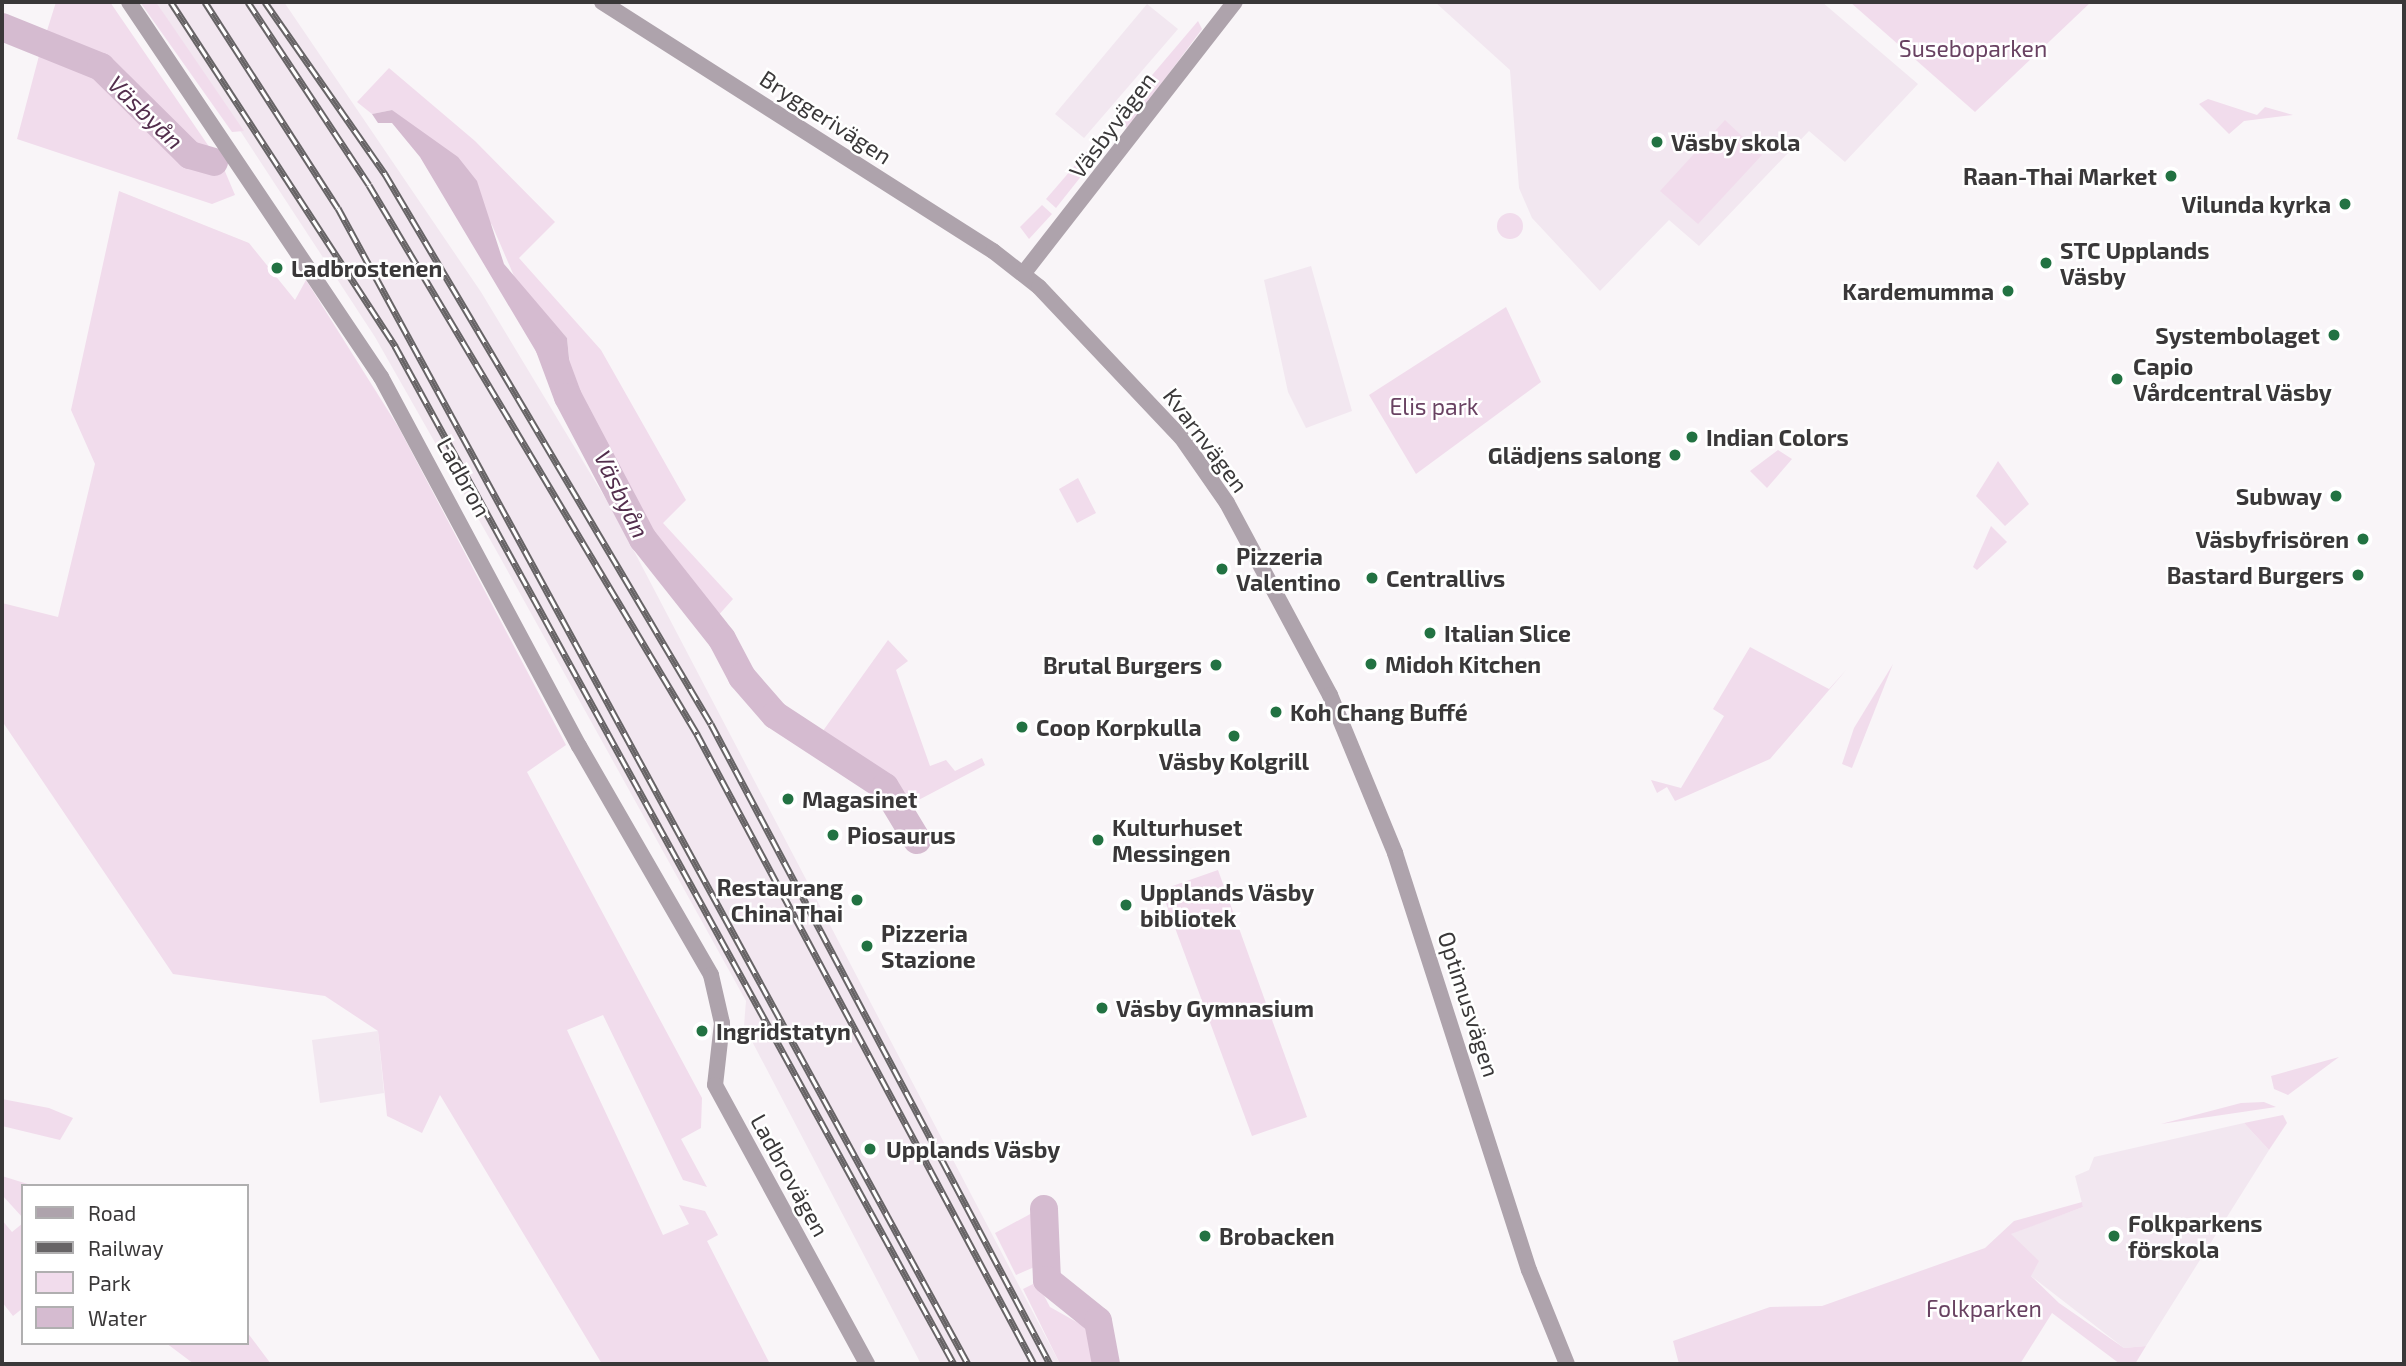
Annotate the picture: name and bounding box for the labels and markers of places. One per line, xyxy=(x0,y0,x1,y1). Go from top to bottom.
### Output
place label: Väsby skola xyxy=(1671,128,1801,156)
marker: Väsby skola xyxy=(1649,134,1665,150)
place label: Raan-Thai Market xyxy=(1963,162,2157,190)
marker: Raan-Thai Market xyxy=(2163,168,2179,184)
place label: Vilunda kyrka xyxy=(2181,190,2331,218)
marker: Vilunda kyrka xyxy=(2337,196,2353,212)
place label: STC Upplands Väsby xyxy=(2060,236,2209,290)
place label: Ladbrostenen xyxy=(291,254,442,282)
marker: STC Upplands Väsby xyxy=(2038,255,2054,271)
marker: Ladbrostenen xyxy=(269,260,285,276)
place label: Kardemumma xyxy=(1842,277,1994,305)
marker: Kardemumma xyxy=(2000,283,2016,299)
place label: Systembolaget xyxy=(2155,321,2320,349)
marker: Systembolaget xyxy=(2326,327,2342,343)
place label: Capio Vårdcentral Väsby xyxy=(2133,352,2333,406)
marker: Capio Vårdcentral Väsby xyxy=(2107,369,2127,389)
place label: Indian Colors xyxy=(1706,423,1849,451)
marker: Indian Colors xyxy=(1684,429,1700,445)
place label: Glädjens salong xyxy=(1488,441,1661,469)
marker: Glädjens salong xyxy=(1667,447,1683,463)
place label: Subway xyxy=(2236,482,2322,510)
marker: Subway xyxy=(2328,488,2344,504)
place label: Väsbyfrisören xyxy=(2195,525,2349,553)
marker: Väsbyfrisören xyxy=(2355,531,2371,547)
place label: Pizzeria Valentino xyxy=(1236,542,1341,596)
marker: Pizzeria Valentino xyxy=(1214,561,1230,577)
place label: Bastard Burgers xyxy=(2167,561,2344,589)
place label: Centrallivs xyxy=(1386,564,1505,592)
marker: Bastard Burgers xyxy=(2350,567,2366,583)
marker: Centrallivs xyxy=(1364,570,1380,586)
place label: Italian Slice xyxy=(1444,619,1571,647)
marker: Italian Slice xyxy=(1422,625,1438,641)
place label: Midoh Kitchen xyxy=(1385,650,1541,678)
place label: Brutal Burgers xyxy=(1042,651,1202,679)
marker: Midoh Kitchen xyxy=(1363,656,1379,672)
marker: Brutal Burgers xyxy=(1208,657,1224,673)
place label: Koh Chang Buffé xyxy=(1290,698,1468,726)
marker: Koh Chang Buffé xyxy=(1268,704,1284,720)
place label: Coop Korpkulla xyxy=(1036,713,1202,741)
marker: Coop Korpkulla xyxy=(1014,719,1030,735)
marker: Väsby Kolgrill xyxy=(1226,728,1242,744)
place label: Väsby Kolgrill xyxy=(1159,747,1309,775)
place label: Magasinet xyxy=(802,785,917,813)
marker: Magasinet xyxy=(780,791,796,807)
place label: Kulturhuset Messingen xyxy=(1112,813,1242,867)
place label: Piosaurus xyxy=(847,821,956,849)
marker: Piosaurus xyxy=(825,827,841,843)
marker: Kulturhuset Messingen xyxy=(1090,832,1106,848)
place label: Restaurang China Thai xyxy=(717,873,843,927)
place label: Upplands Väsby bibliotek xyxy=(1140,878,1315,932)
marker: Restaurang China Thai xyxy=(849,892,865,908)
marker: Upplands Väsby bibliotek xyxy=(1118,897,1134,913)
place label: Pizzeria Stazione xyxy=(881,919,976,973)
marker: Pizzeria Stazione xyxy=(859,938,875,954)
place label: Väsby Gymnasium xyxy=(1116,994,1314,1022)
marker: Väsby Gymnasium xyxy=(1094,1000,1110,1016)
place label: Ingridstatyn xyxy=(716,1017,851,1045)
marker: Ingridstatyn xyxy=(694,1023,710,1039)
place label: Upplands Väsby xyxy=(886,1135,1061,1163)
marker: Upplands Väsby xyxy=(860,1139,880,1159)
place label: Folkparkens förskola xyxy=(2128,1209,2263,1263)
place label: Brobacken xyxy=(1219,1222,1335,1250)
marker: Brobacken xyxy=(1197,1228,1213,1244)
marker: Folkparkens förskola xyxy=(2106,1228,2122,1244)

